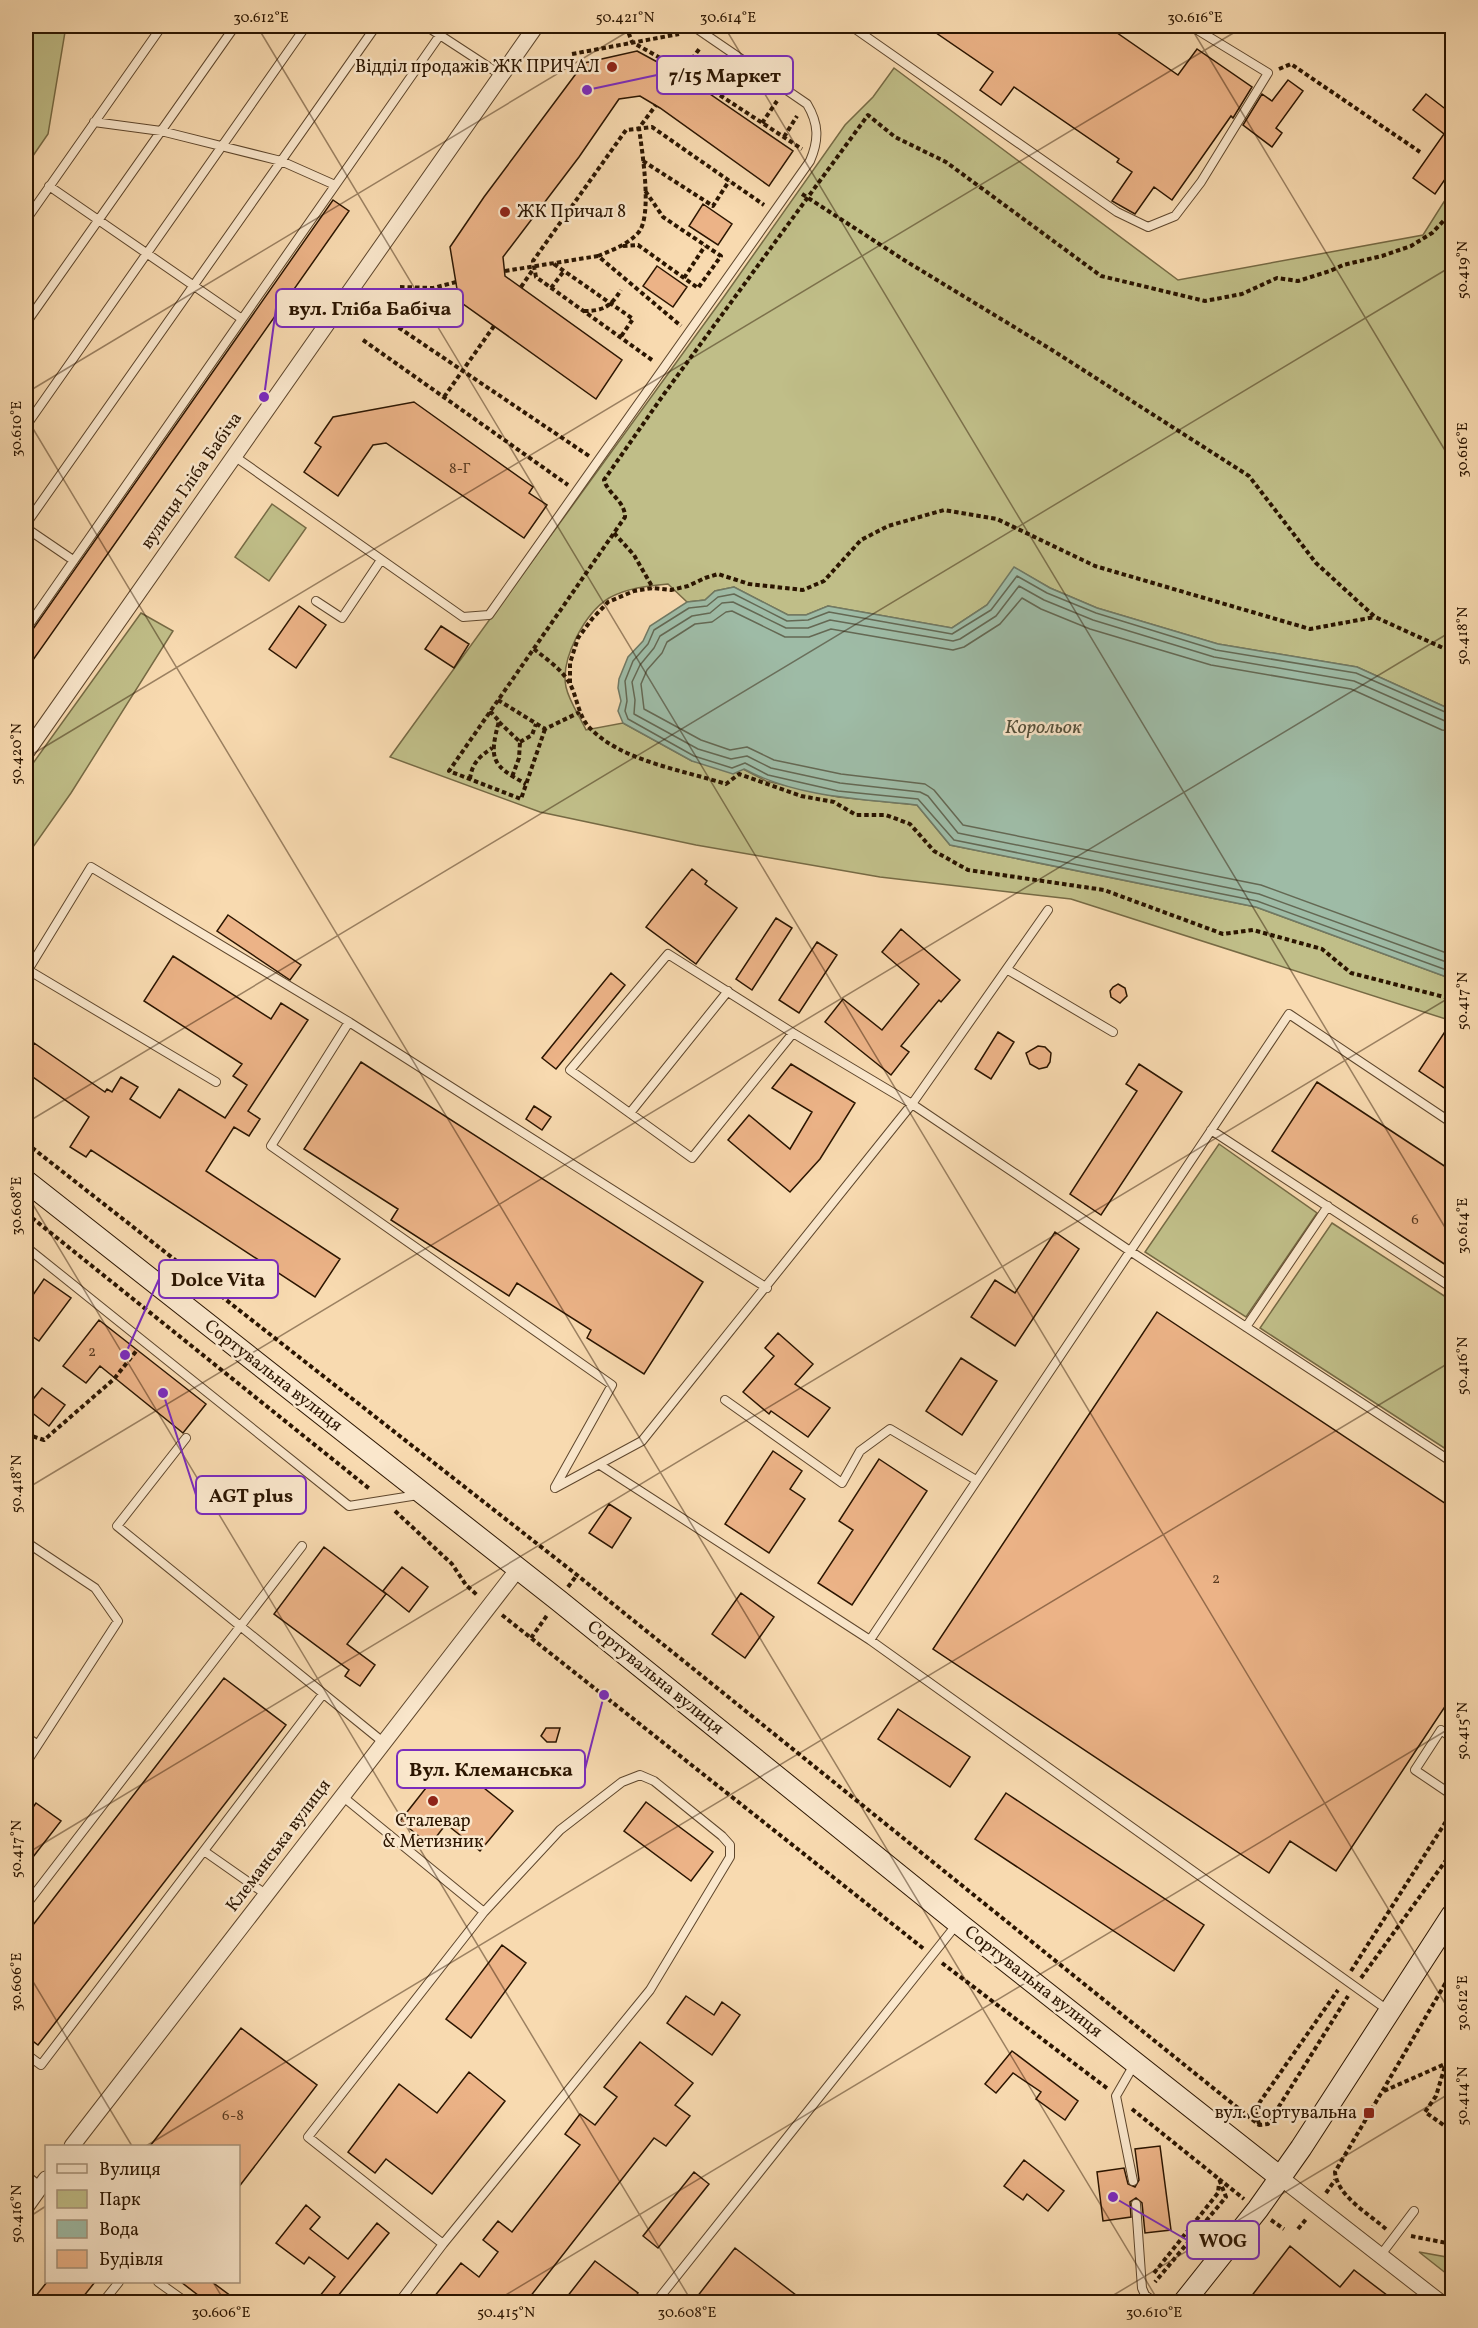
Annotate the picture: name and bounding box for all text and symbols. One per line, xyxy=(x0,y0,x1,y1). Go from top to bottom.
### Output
text: 30.612°E xyxy=(233,8,289,29)
text: 50.421°N xyxy=(595,8,655,29)
text: 30.614°E xyxy=(700,8,756,29)
text: 30.616°E xyxy=(1167,8,1223,29)
place label: Відділ продажів ЖК ПРИЧАЛ xyxy=(355,55,600,80)
callout: 7/15 Маркет xyxy=(657,56,793,94)
marker: Відділ продажів ЖК ПРИЧАЛ xyxy=(605,60,619,74)
text: 7/15 Маркет xyxy=(669,63,781,91)
place label: ЖК Причал 8 xyxy=(517,200,626,225)
marker: ЖК Причал 8 xyxy=(498,205,512,219)
text: 50.419°N xyxy=(1453,241,1474,299)
callout: вул. Гліба Бабіча xyxy=(276,289,463,327)
text: вул. Гліба Бабіча xyxy=(289,296,451,324)
text: 30.610°E xyxy=(7,401,28,457)
street label: вулиця Гліба Бабіча xyxy=(135,407,249,555)
text: 30.616°E xyxy=(1453,422,1474,478)
house number: 8-Г xyxy=(449,459,471,480)
text: 50.418°N xyxy=(1453,607,1474,665)
water label: Корольок xyxy=(1005,714,1082,742)
text: 50.420°N xyxy=(7,723,28,785)
text: 50.417°N xyxy=(1453,972,1474,1030)
text: 30.608°E xyxy=(7,1177,28,1235)
text: 30.614°E xyxy=(1453,1198,1474,1254)
house number: 6 xyxy=(1411,1210,1419,1231)
callout: Dolce Vita xyxy=(159,1260,278,1298)
text: Dolce Vita xyxy=(171,1267,265,1295)
street label: Сортувальна вулиця xyxy=(199,1314,347,1438)
text: 50.416°N xyxy=(1453,1337,1474,1395)
house number: 2 xyxy=(88,1342,96,1363)
text: 50.418°N xyxy=(7,1455,28,1513)
callout: AGT plus xyxy=(196,1476,306,1514)
text: AGT plus xyxy=(209,1483,293,1511)
house number: 2 xyxy=(1212,1569,1220,1590)
street label: Сортувальна вулиця xyxy=(581,1615,729,1741)
text: 50.415°N xyxy=(1453,1702,1474,1760)
callout: Вул. Клеманська xyxy=(397,1750,585,1788)
text: Вул. Клеманська xyxy=(409,1757,573,1785)
street label: Клеманська вулиця xyxy=(221,1774,337,1918)
marker: Сталевар & Метизник xyxy=(426,1794,440,1808)
place label: Сталевар & Метизник xyxy=(382,1809,484,1855)
text: 50.417°N xyxy=(7,1820,28,1878)
street label: Сортувальна вулиця xyxy=(959,1920,1107,2044)
text: 30.606°E xyxy=(7,1953,28,2011)
text: 30.612°E xyxy=(1453,1975,1474,2031)
text: 50.414°N xyxy=(1453,2066,1474,2126)
place label: вул. Сортувальна xyxy=(1215,2101,1357,2126)
house number: 6-8 xyxy=(222,2106,244,2127)
marker: вул. Сортувальна xyxy=(1362,2106,1376,2120)
legend xyxy=(45,2145,240,2283)
text: Вулиця xyxy=(99,2158,161,2183)
text: 50.416°N xyxy=(7,2185,28,2243)
text: Парк xyxy=(99,2188,141,2213)
text: Вода xyxy=(99,2218,139,2243)
callout: WOG xyxy=(1187,2221,1259,2259)
text: WOG xyxy=(1199,2228,1247,2256)
text: Будівля xyxy=(99,2248,163,2273)
text: 30.606°E xyxy=(192,2303,250,2324)
text: 50.415°N xyxy=(477,2303,535,2324)
text: 30.608°E xyxy=(658,2303,716,2324)
text: 30.610°E xyxy=(1126,2303,1182,2324)

